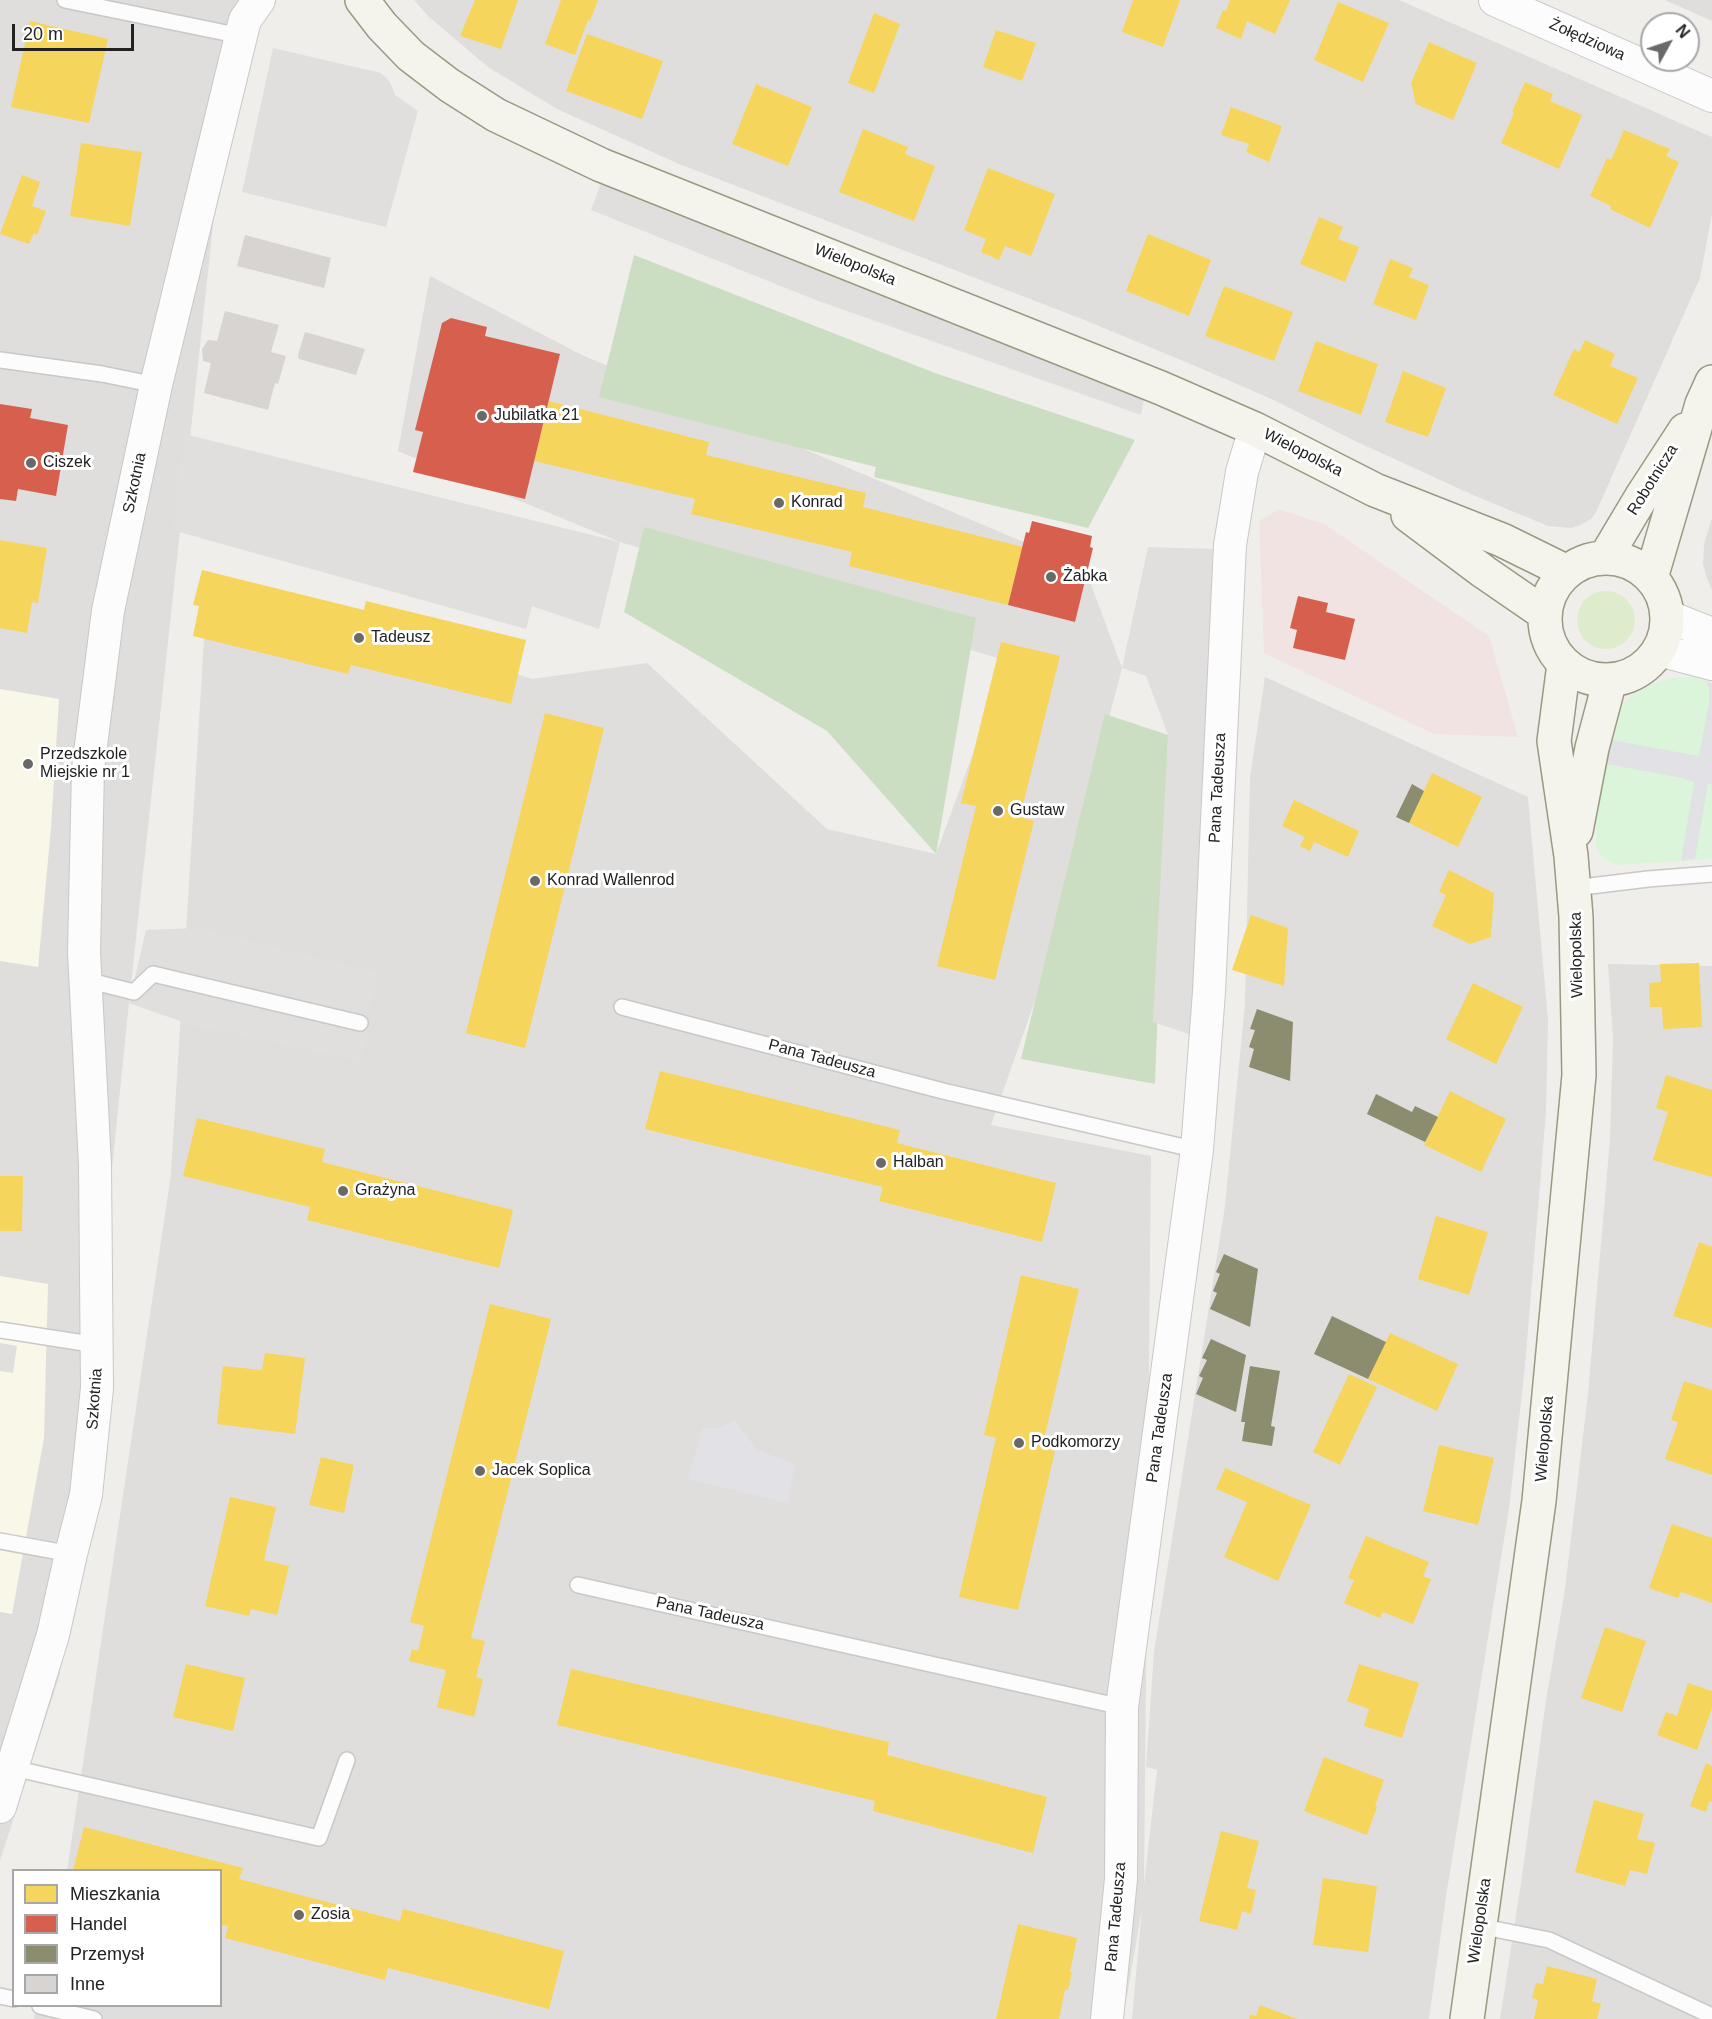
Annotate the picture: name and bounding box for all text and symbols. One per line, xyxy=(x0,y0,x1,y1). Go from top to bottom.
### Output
scale bar xyxy=(15,12,136,50)
north arrow xyxy=(1640,12,1700,72)
street label: Żołędziowa xyxy=(1546,15,1628,65)
text: N xyxy=(1672,22,1693,41)
text: 20 m xyxy=(23,24,63,44)
street label: Wielopolska xyxy=(811,240,899,290)
place label: Jubilatka 21 xyxy=(494,406,579,426)
marker: Jubilatka 21 xyxy=(475,409,489,423)
street label: Wielopolska xyxy=(1260,425,1346,481)
street label: Robotnicza xyxy=(1624,441,1682,519)
street label: Szkotnia xyxy=(119,451,151,515)
place label: Ciszek xyxy=(43,453,91,473)
marker: Ciszek xyxy=(24,456,38,470)
place label: Konrad xyxy=(791,493,843,513)
marker: Konrad xyxy=(772,496,786,510)
place label: Żabka xyxy=(1063,567,1107,587)
marker: Żabka xyxy=(1044,570,1058,584)
place label: Tadeusz xyxy=(371,628,431,648)
marker: Tadeusz xyxy=(352,631,366,645)
street label: Pana Tadeusza xyxy=(1206,732,1230,844)
place label: Przedszkole Miejskie nr 1 xyxy=(40,745,130,783)
marker: Przedszkole Miejskie nr 1 xyxy=(21,757,35,771)
place label: Gustaw xyxy=(1010,801,1064,821)
marker: Gustaw xyxy=(991,804,1005,818)
place label: Konrad Wallenrod xyxy=(547,871,674,891)
marker: Konrad Wallenrod xyxy=(528,874,542,888)
street label: Wielopolska xyxy=(1567,912,1587,998)
street label: Pana Tadeusza xyxy=(766,1035,878,1083)
place label: Halban xyxy=(893,1153,944,1173)
marker: Halban xyxy=(874,1156,888,1170)
place label: Grażyna xyxy=(355,1181,415,1201)
marker: Grażyna xyxy=(336,1184,350,1198)
street label: Szkotnia xyxy=(83,1368,107,1430)
street label: Pana Tadeusza xyxy=(1143,1372,1177,1484)
street label: Wielopolska xyxy=(1532,1395,1558,1483)
place label: Podkomorzy xyxy=(1031,1433,1120,1453)
marker: Podkomorzy xyxy=(1012,1436,1026,1450)
place label: Jacek Soplica xyxy=(492,1461,591,1481)
marker: Jacek Soplica xyxy=(473,1464,487,1478)
street label: Pana Tadeusza xyxy=(654,1593,766,1635)
street label: Pana Tadeusza xyxy=(1102,1861,1130,1973)
legend xyxy=(12,1869,222,2007)
street label: Wielopolska xyxy=(1464,1877,1496,1965)
text: Mieszkania xyxy=(70,1884,160,1904)
place label: Zosia xyxy=(311,1905,350,1925)
marker: Zosia xyxy=(292,1908,306,1922)
text: Handel xyxy=(70,1914,127,1934)
text: Przemysł xyxy=(70,1944,144,1964)
text: Inne xyxy=(70,1974,105,1994)

